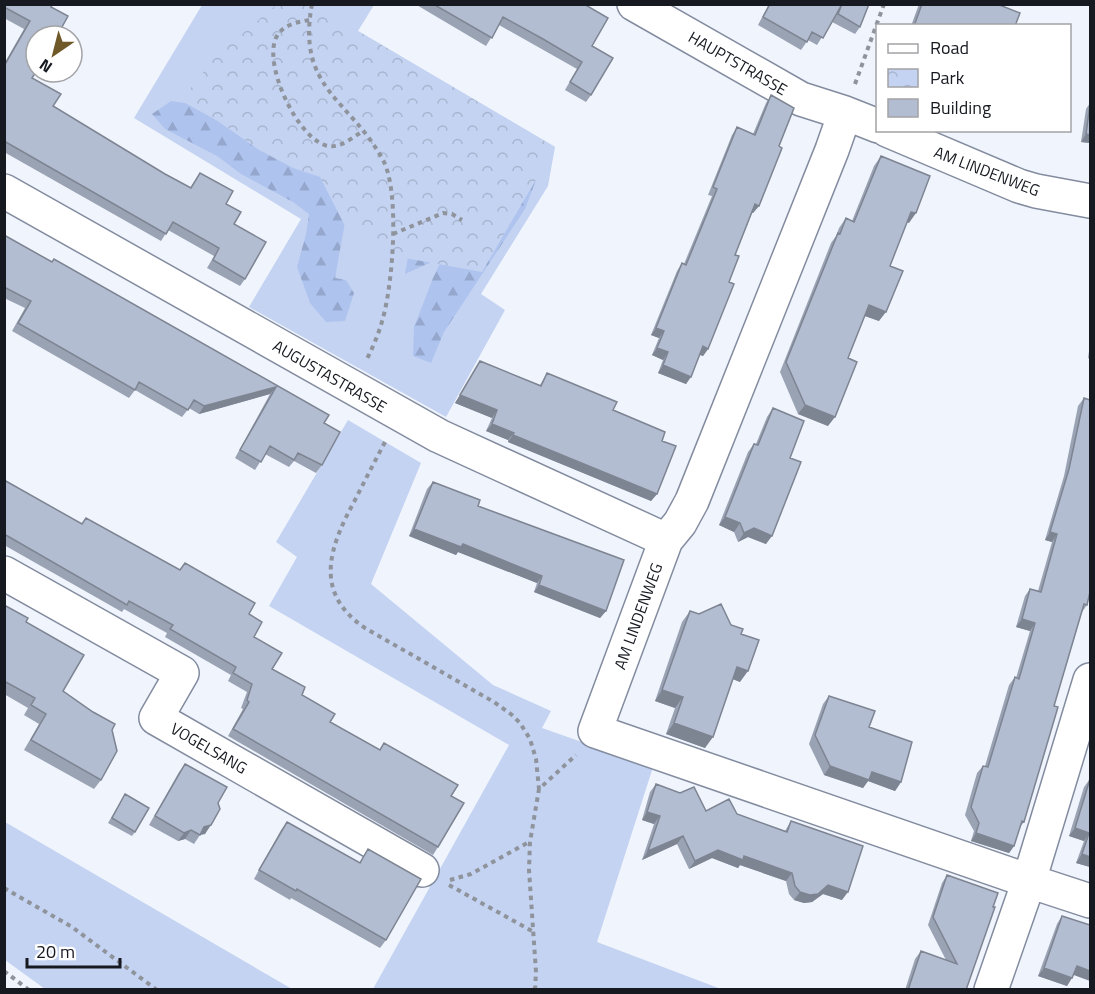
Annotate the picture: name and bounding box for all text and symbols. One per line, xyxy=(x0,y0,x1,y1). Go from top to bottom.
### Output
north arrow xyxy=(24,24,84,84)
legend xyxy=(876,24,1071,132)
street label: HAUPTSTRASSE xyxy=(684,25,792,101)
text: Road xyxy=(930,34,969,61)
text: N xyxy=(34,53,57,79)
text: Park xyxy=(930,64,965,91)
text: Building xyxy=(930,94,991,121)
street label: AM LINDENWEG xyxy=(931,140,1043,202)
street label: AUGUSTASTRASSE xyxy=(269,334,392,418)
street label: AM LINDENWEG xyxy=(608,559,668,673)
street label: VOGELSANG xyxy=(166,716,252,780)
scale bar xyxy=(27,931,120,969)
text: 20 m xyxy=(36,938,75,965)

